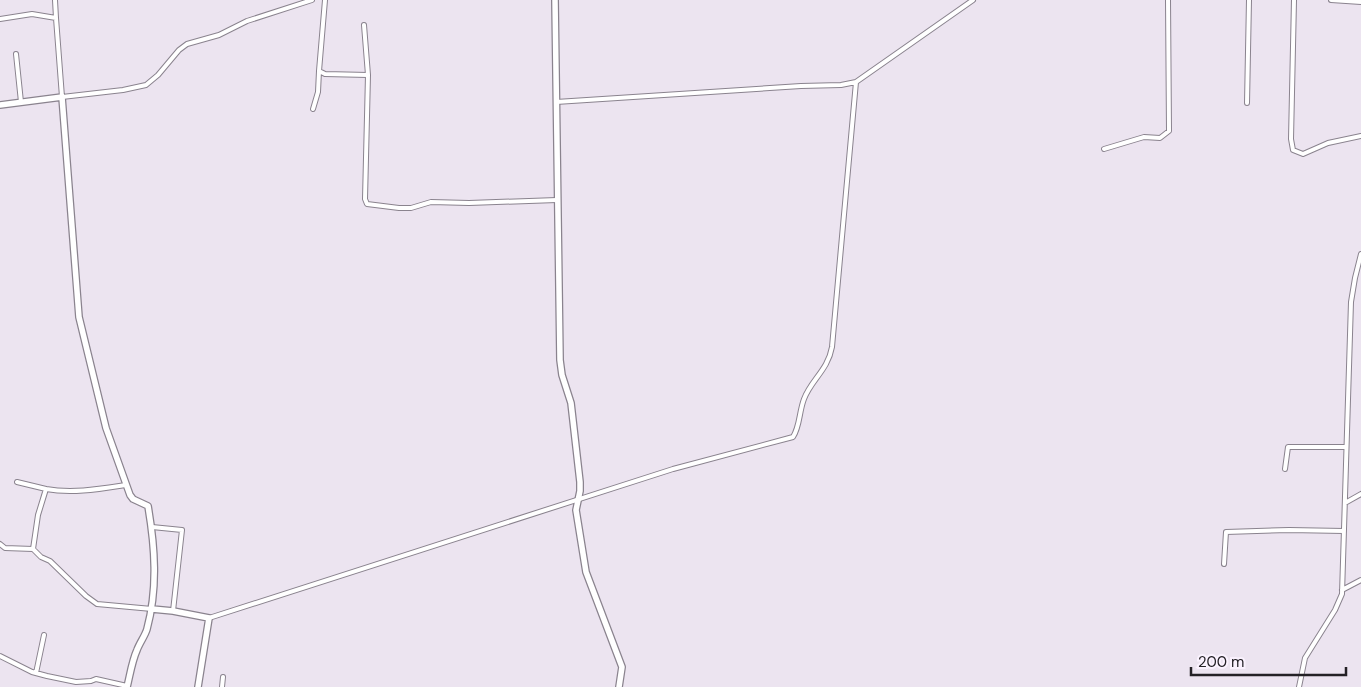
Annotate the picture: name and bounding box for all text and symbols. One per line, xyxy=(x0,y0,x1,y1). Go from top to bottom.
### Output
scale bar xyxy=(1191,644,1346,676)
text: 200 m xyxy=(1198,652,1244,672)

